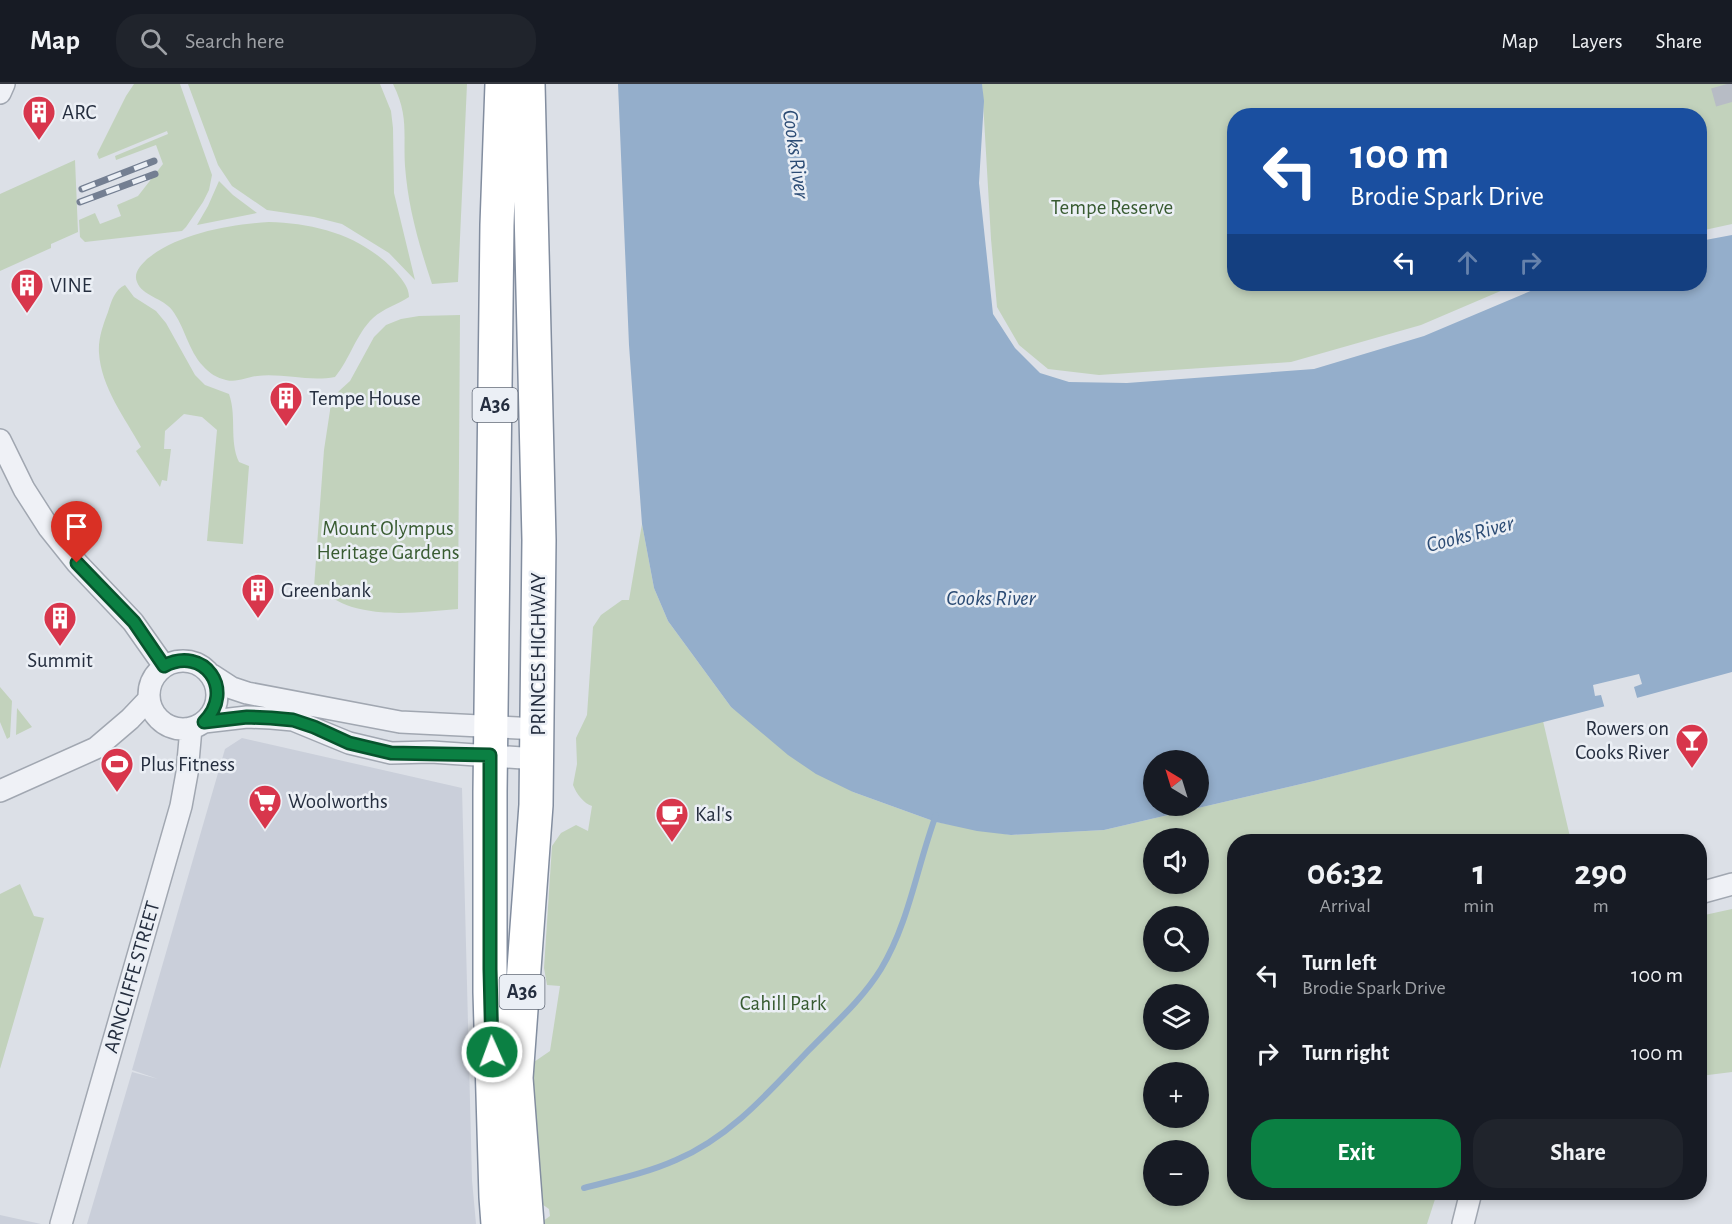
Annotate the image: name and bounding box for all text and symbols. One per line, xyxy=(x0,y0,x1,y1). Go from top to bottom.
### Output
search box xyxy=(116,14,536,68)
icon: search xyxy=(137,25,170,58)
text: Map xyxy=(30,27,80,55)
text: Search here xyxy=(185,30,284,52)
text: Map xyxy=(1502,31,1538,52)
text: Layers xyxy=(1571,31,1622,52)
text: Share xyxy=(1655,31,1702,52)
building icon: ARC xyxy=(21,94,57,141)
place label: ARC xyxy=(62,102,97,123)
water label: Cooks River xyxy=(779,108,813,201)
icon: left xyxy=(1251,132,1329,210)
text: 100 m xyxy=(1350,134,1449,176)
text: Brodie Spark Drive xyxy=(1350,183,1544,210)
park label: Tempe Reserve xyxy=(1051,197,1173,218)
icon: left xyxy=(1388,246,1421,279)
icon: ahead xyxy=(1451,246,1484,279)
icon: right xyxy=(1514,246,1547,279)
building icon: VINE xyxy=(9,267,45,314)
place label: VINE xyxy=(50,275,92,296)
building icon: Tempe House xyxy=(268,380,304,427)
place label: Tempe House xyxy=(309,388,421,409)
road number: A36 xyxy=(472,388,518,422)
pin xyxy=(51,501,102,563)
icon: arrive xyxy=(60,510,93,543)
water label: Cooks River xyxy=(1424,512,1517,556)
park label: Mount Olympus Heritage Gardens xyxy=(316,518,460,563)
building icon: Greenbank xyxy=(240,572,276,619)
street label: PRINCES HIGHWAY xyxy=(528,572,549,736)
place label: Greenbank xyxy=(281,580,371,601)
water label: Cooks River xyxy=(946,587,1037,609)
building icon: Summit xyxy=(42,600,78,647)
place label: Summit xyxy=(27,650,93,671)
place label: Rowers on Cooks River xyxy=(1575,718,1669,763)
bar icon: Rowers on Cooks River xyxy=(1674,722,1710,769)
sports icon: Plus Fitness xyxy=(99,746,135,793)
north arrow xyxy=(1143,750,1209,816)
map controls xyxy=(1143,750,1209,1206)
place label: Plus Fitness xyxy=(140,754,235,775)
supermarket icon: Woolworths xyxy=(247,783,283,830)
place label: Woolworths xyxy=(288,791,388,812)
cafe icon: Kal's xyxy=(654,796,690,843)
place label: Kal's xyxy=(695,804,732,825)
button: sound xyxy=(1143,828,1209,894)
text: 06:32 xyxy=(1307,855,1384,891)
text: 1 xyxy=(1472,855,1485,891)
text: 290 xyxy=(1574,855,1627,891)
text: Arrival xyxy=(1319,896,1371,916)
text: min xyxy=(1463,896,1494,916)
text: m xyxy=(1593,896,1609,916)
street label: ARNCLIFFE STREET xyxy=(100,899,164,1055)
button: search xyxy=(1143,906,1209,972)
text: Turn left xyxy=(1302,952,1376,974)
icon: left xyxy=(1251,959,1284,992)
text: 100 m xyxy=(1631,964,1683,986)
road number: A36 xyxy=(500,975,544,1009)
text: Brodie Spark Drive xyxy=(1302,978,1446,998)
button: layers xyxy=(1143,984,1209,1050)
park label: Cahill Park xyxy=(740,993,827,1014)
position arrow xyxy=(460,1020,524,1084)
icon: right xyxy=(1251,1037,1284,1070)
text: Turn right xyxy=(1302,1042,1389,1064)
text: 100 m xyxy=(1631,1042,1683,1064)
button: + xyxy=(1143,1062,1209,1128)
button: Exit xyxy=(1251,1119,1461,1188)
button: Share xyxy=(1473,1119,1683,1188)
button: − xyxy=(1143,1140,1209,1206)

